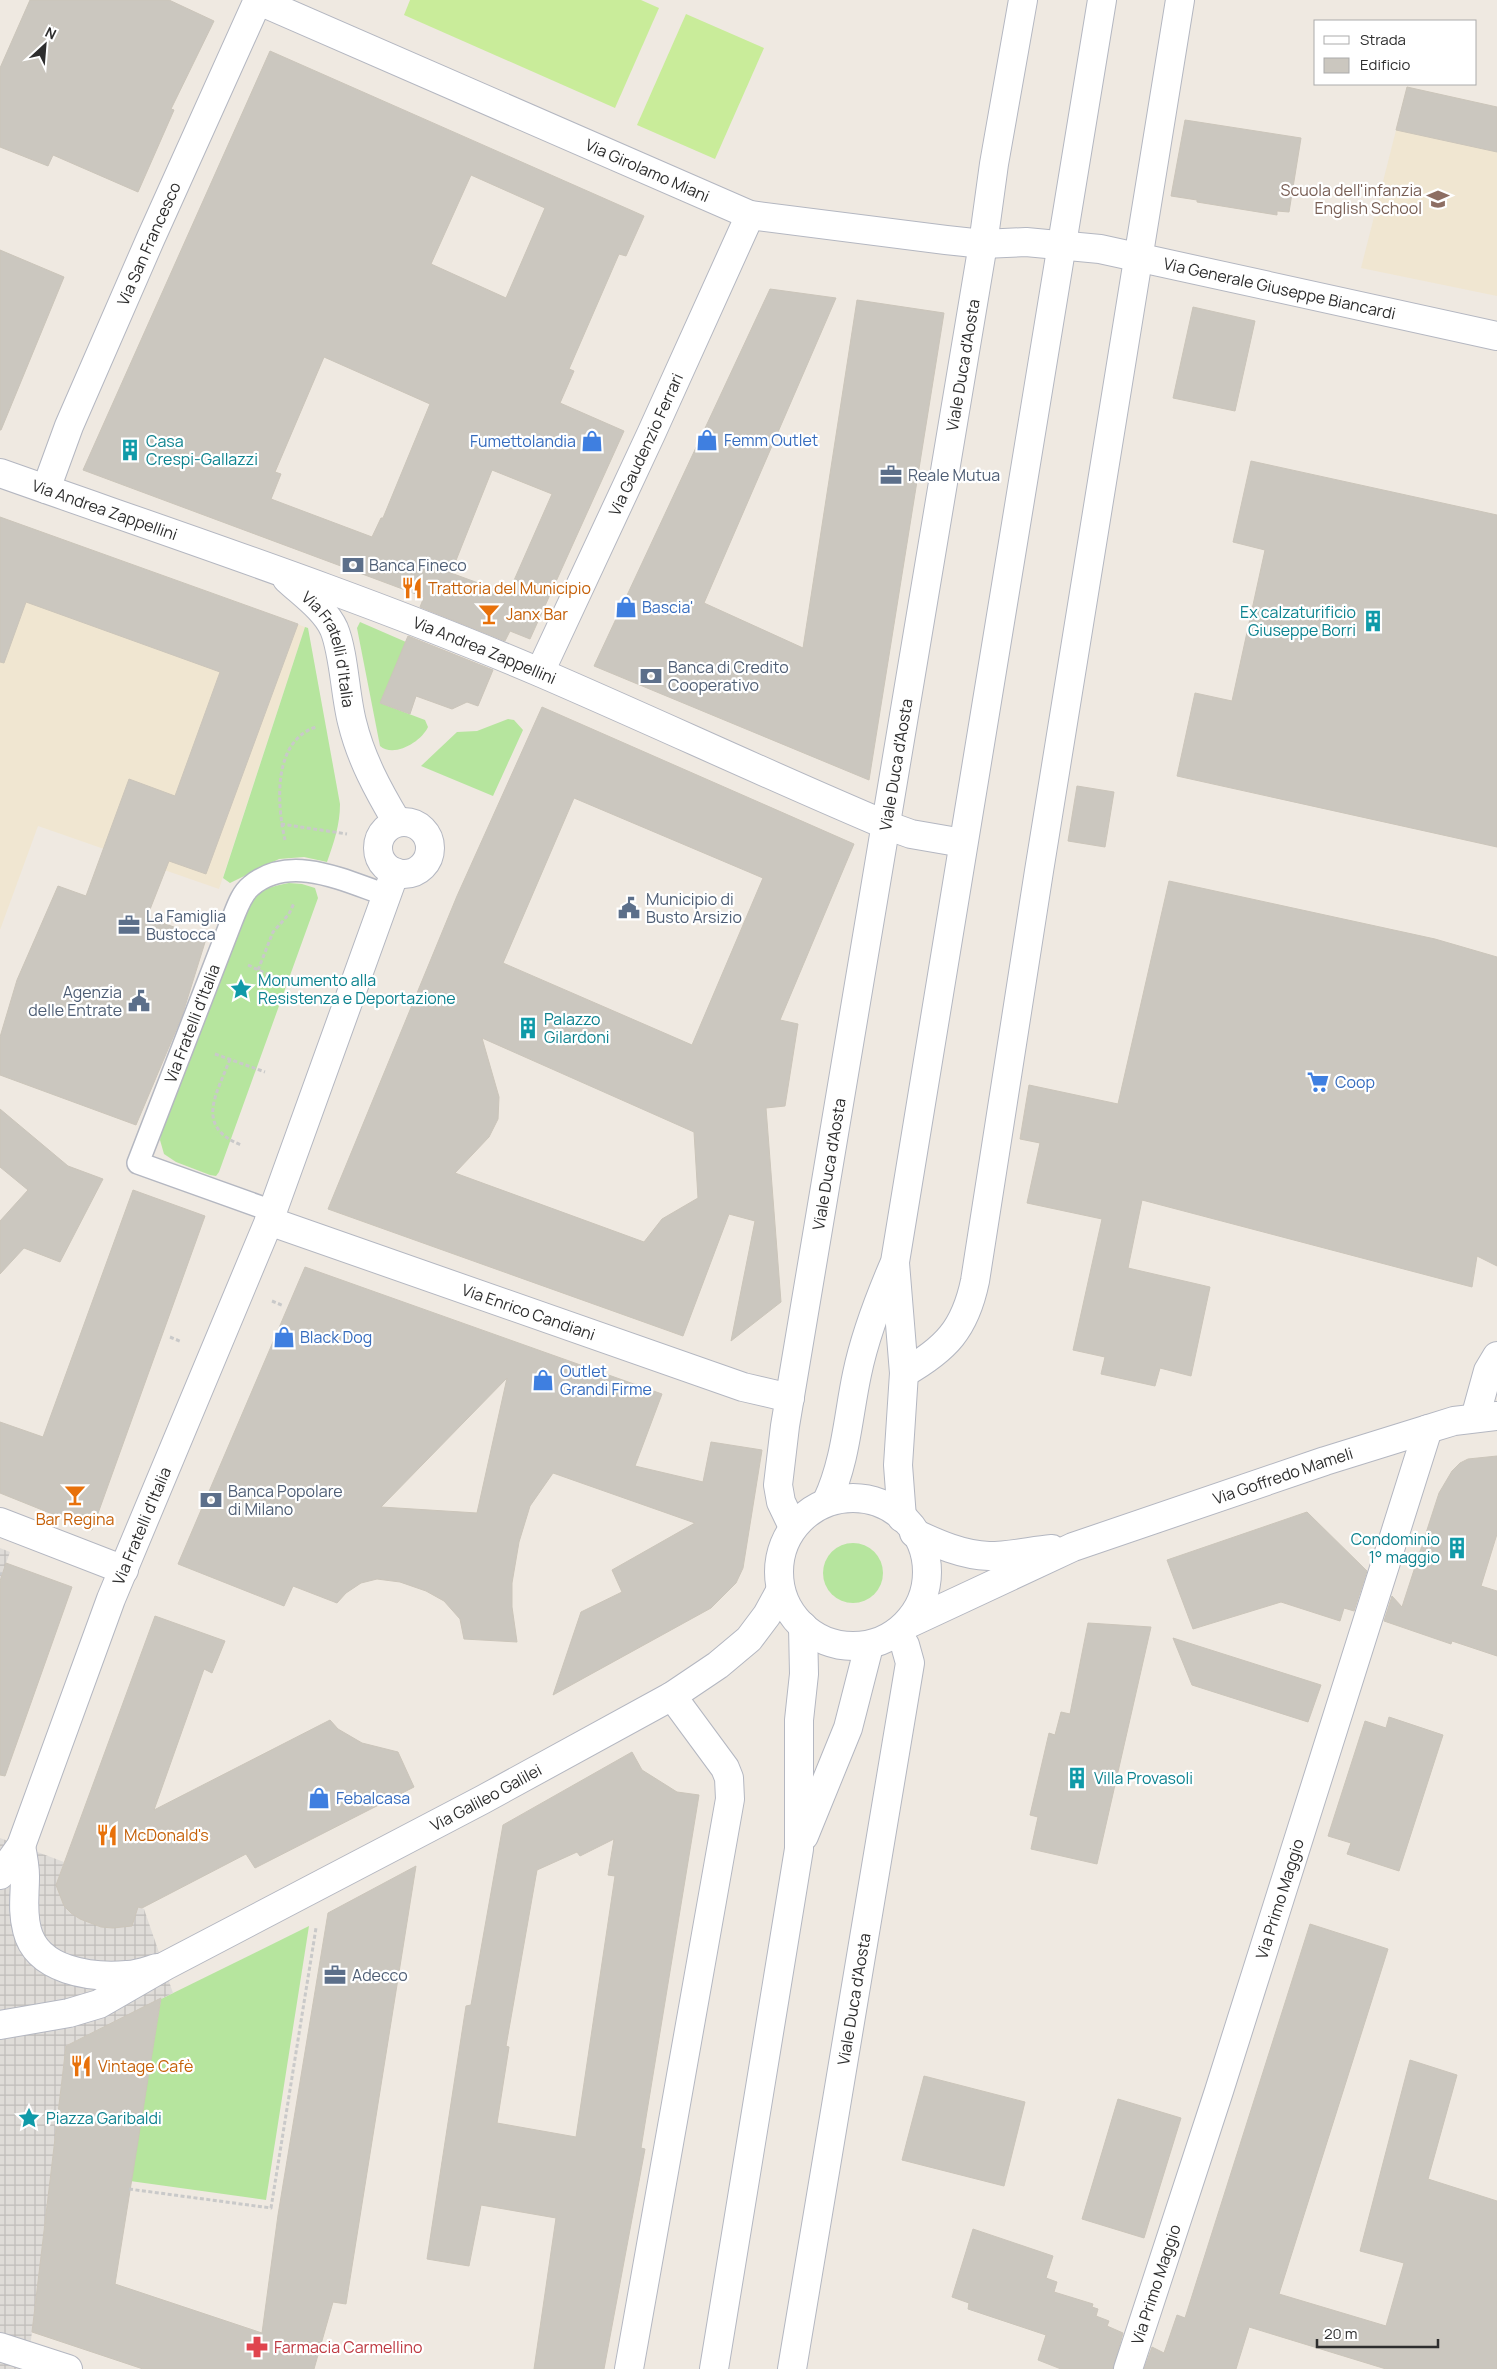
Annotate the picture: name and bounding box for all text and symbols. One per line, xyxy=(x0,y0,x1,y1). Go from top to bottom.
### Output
north arrow xyxy=(20,20,70,70)
legend xyxy=(1314,20,1477,85)
text: N xyxy=(42,22,60,44)
text: Strada xyxy=(1360,29,1406,50)
text: Edificio xyxy=(1360,54,1411,75)
street label: Via Girolamo Miani xyxy=(582,134,713,207)
street label: Via San Francesco xyxy=(112,178,186,309)
place label: Scuola dell'infanzia English School xyxy=(1281,179,1422,219)
school or university icon: Scuola dell'infanzia English School xyxy=(1425,186,1451,212)
street label: Via Generale Giuseppe Biancardi xyxy=(1162,252,1398,325)
street label: Viale Duca d'Aosta xyxy=(941,297,985,433)
street label: Via Gaudenzio Ferrari xyxy=(603,370,688,519)
shop icon: Femm Outlet xyxy=(694,427,720,453)
shop icon: Fumettolandia xyxy=(579,428,605,454)
place label: Femm Outlet xyxy=(724,429,818,451)
place label: Casa Crespi-Gallazzi xyxy=(146,430,258,470)
place label: Fumettolandia xyxy=(470,430,576,452)
building icon: Casa Crespi-Gallazzi xyxy=(117,437,143,463)
office icon: Reale Mutua xyxy=(878,462,904,488)
place label: Reale Mutua xyxy=(908,464,1000,486)
street label: Via Andrea Zappellini xyxy=(29,474,181,545)
bank icon: Banca Fineco xyxy=(340,552,366,578)
place label: Banca Fineco xyxy=(369,554,467,576)
restaurant icon: Trattoria del Municipio xyxy=(399,575,425,601)
place label: Trattoria del Municipio xyxy=(428,577,591,599)
street label: Via Fratelli d'Italia xyxy=(297,586,360,709)
shop icon: Bascia' xyxy=(613,594,639,620)
place label: Bascia' xyxy=(642,596,693,618)
bar icon: Janx Bar xyxy=(476,601,502,627)
place label: Ex calzaturificio Giuseppe Borri xyxy=(1240,601,1356,641)
place label: Janx Bar xyxy=(506,603,568,625)
building icon: Ex calzaturificio Giuseppe Borri xyxy=(1360,608,1386,634)
street label: Via Andrea Zappellini xyxy=(410,611,560,689)
place label: Banca di Credito Cooperativo xyxy=(668,656,789,696)
bank icon: Banca di Credito Cooperativo xyxy=(638,663,664,689)
street label: Viale Duca d'Aosta xyxy=(874,697,918,832)
place label: Municipio di Busto Arsizio xyxy=(646,888,742,928)
public building icon: Municipio di Busto Arsizio xyxy=(616,895,642,921)
place label: La Famiglia Bustocca xyxy=(146,905,226,945)
office icon: La Famiglia Bustocca xyxy=(116,912,142,938)
street label: Via Fratelli d'Italia xyxy=(159,961,225,1086)
place label: Monumento alla Resistenza e Deportazione xyxy=(258,969,456,1009)
place icon: Monumento alla Resistenza e Deportazione xyxy=(228,976,254,1002)
place label: Agenzia delle Entrate xyxy=(28,981,122,1021)
public building icon: Agenzia delle Entrate xyxy=(126,988,152,1014)
place label: Palazzo Gilardoni xyxy=(544,1008,609,1048)
building icon: Palazzo Gilardoni xyxy=(515,1015,541,1041)
supermarket icon: Coop xyxy=(1305,1069,1331,1095)
place label: Coop xyxy=(1335,1071,1375,1093)
street label: Viale Duca d'Aosta xyxy=(807,1096,851,1232)
street label: Via Enrico Candiani xyxy=(459,1278,598,1345)
shop icon: Black Dog xyxy=(271,1324,297,1350)
place label: Black Dog xyxy=(300,1326,372,1348)
place label: Outlet Grandi Firme xyxy=(560,1360,652,1400)
shop icon: Outlet Grandi Firme xyxy=(530,1367,556,1393)
street label: Via Goffredo Mameli xyxy=(1210,1442,1356,1509)
street label: Via Fratelli d'Italia xyxy=(107,1464,176,1588)
place label: Banca Popolare di Milano xyxy=(228,1480,343,1520)
bar icon: Bar Regina xyxy=(62,1482,88,1508)
bank icon: Banca Popolare di Milano xyxy=(198,1487,224,1513)
place label: Bar Regina xyxy=(36,1508,114,1530)
place label: Condominio 1° maggio xyxy=(1351,1528,1440,1568)
building icon: Condominio 1° maggio xyxy=(1444,1535,1470,1561)
street label: Via Galileo Galilei xyxy=(426,1759,545,1836)
building icon: Villa Provasoli xyxy=(1064,1765,1090,1791)
place label: Villa Provasoli xyxy=(1094,1767,1193,1789)
shop icon: Febalcasa xyxy=(306,1785,332,1811)
place label: Febalcasa xyxy=(336,1787,410,1809)
restaurant icon: McDonald's xyxy=(94,1822,120,1848)
place label: McDonald's xyxy=(124,1824,209,1846)
street label: Via Primo Maggio xyxy=(1250,1836,1309,1962)
street label: Viale Duca d'Aosta xyxy=(832,1931,876,2067)
office icon: Adecco xyxy=(322,1962,348,1988)
place label: Adecco xyxy=(352,1964,408,1986)
restaurant icon: Vintage Cafè xyxy=(68,2053,94,2079)
place label: Vintage Cafè xyxy=(98,2055,193,2077)
place icon: Piazza Garibaldi xyxy=(16,2105,42,2131)
place label: Piazza Garibaldi xyxy=(46,2107,162,2129)
street label: Via Primo Maggio xyxy=(1126,2222,1186,2347)
scale bar xyxy=(1317,2316,1438,2348)
text: 20 m xyxy=(1324,2323,1357,2344)
pharmacy icon: Farmacia Carmellino xyxy=(244,2334,270,2360)
place label: Farmacia Carmellino xyxy=(274,2336,422,2358)

